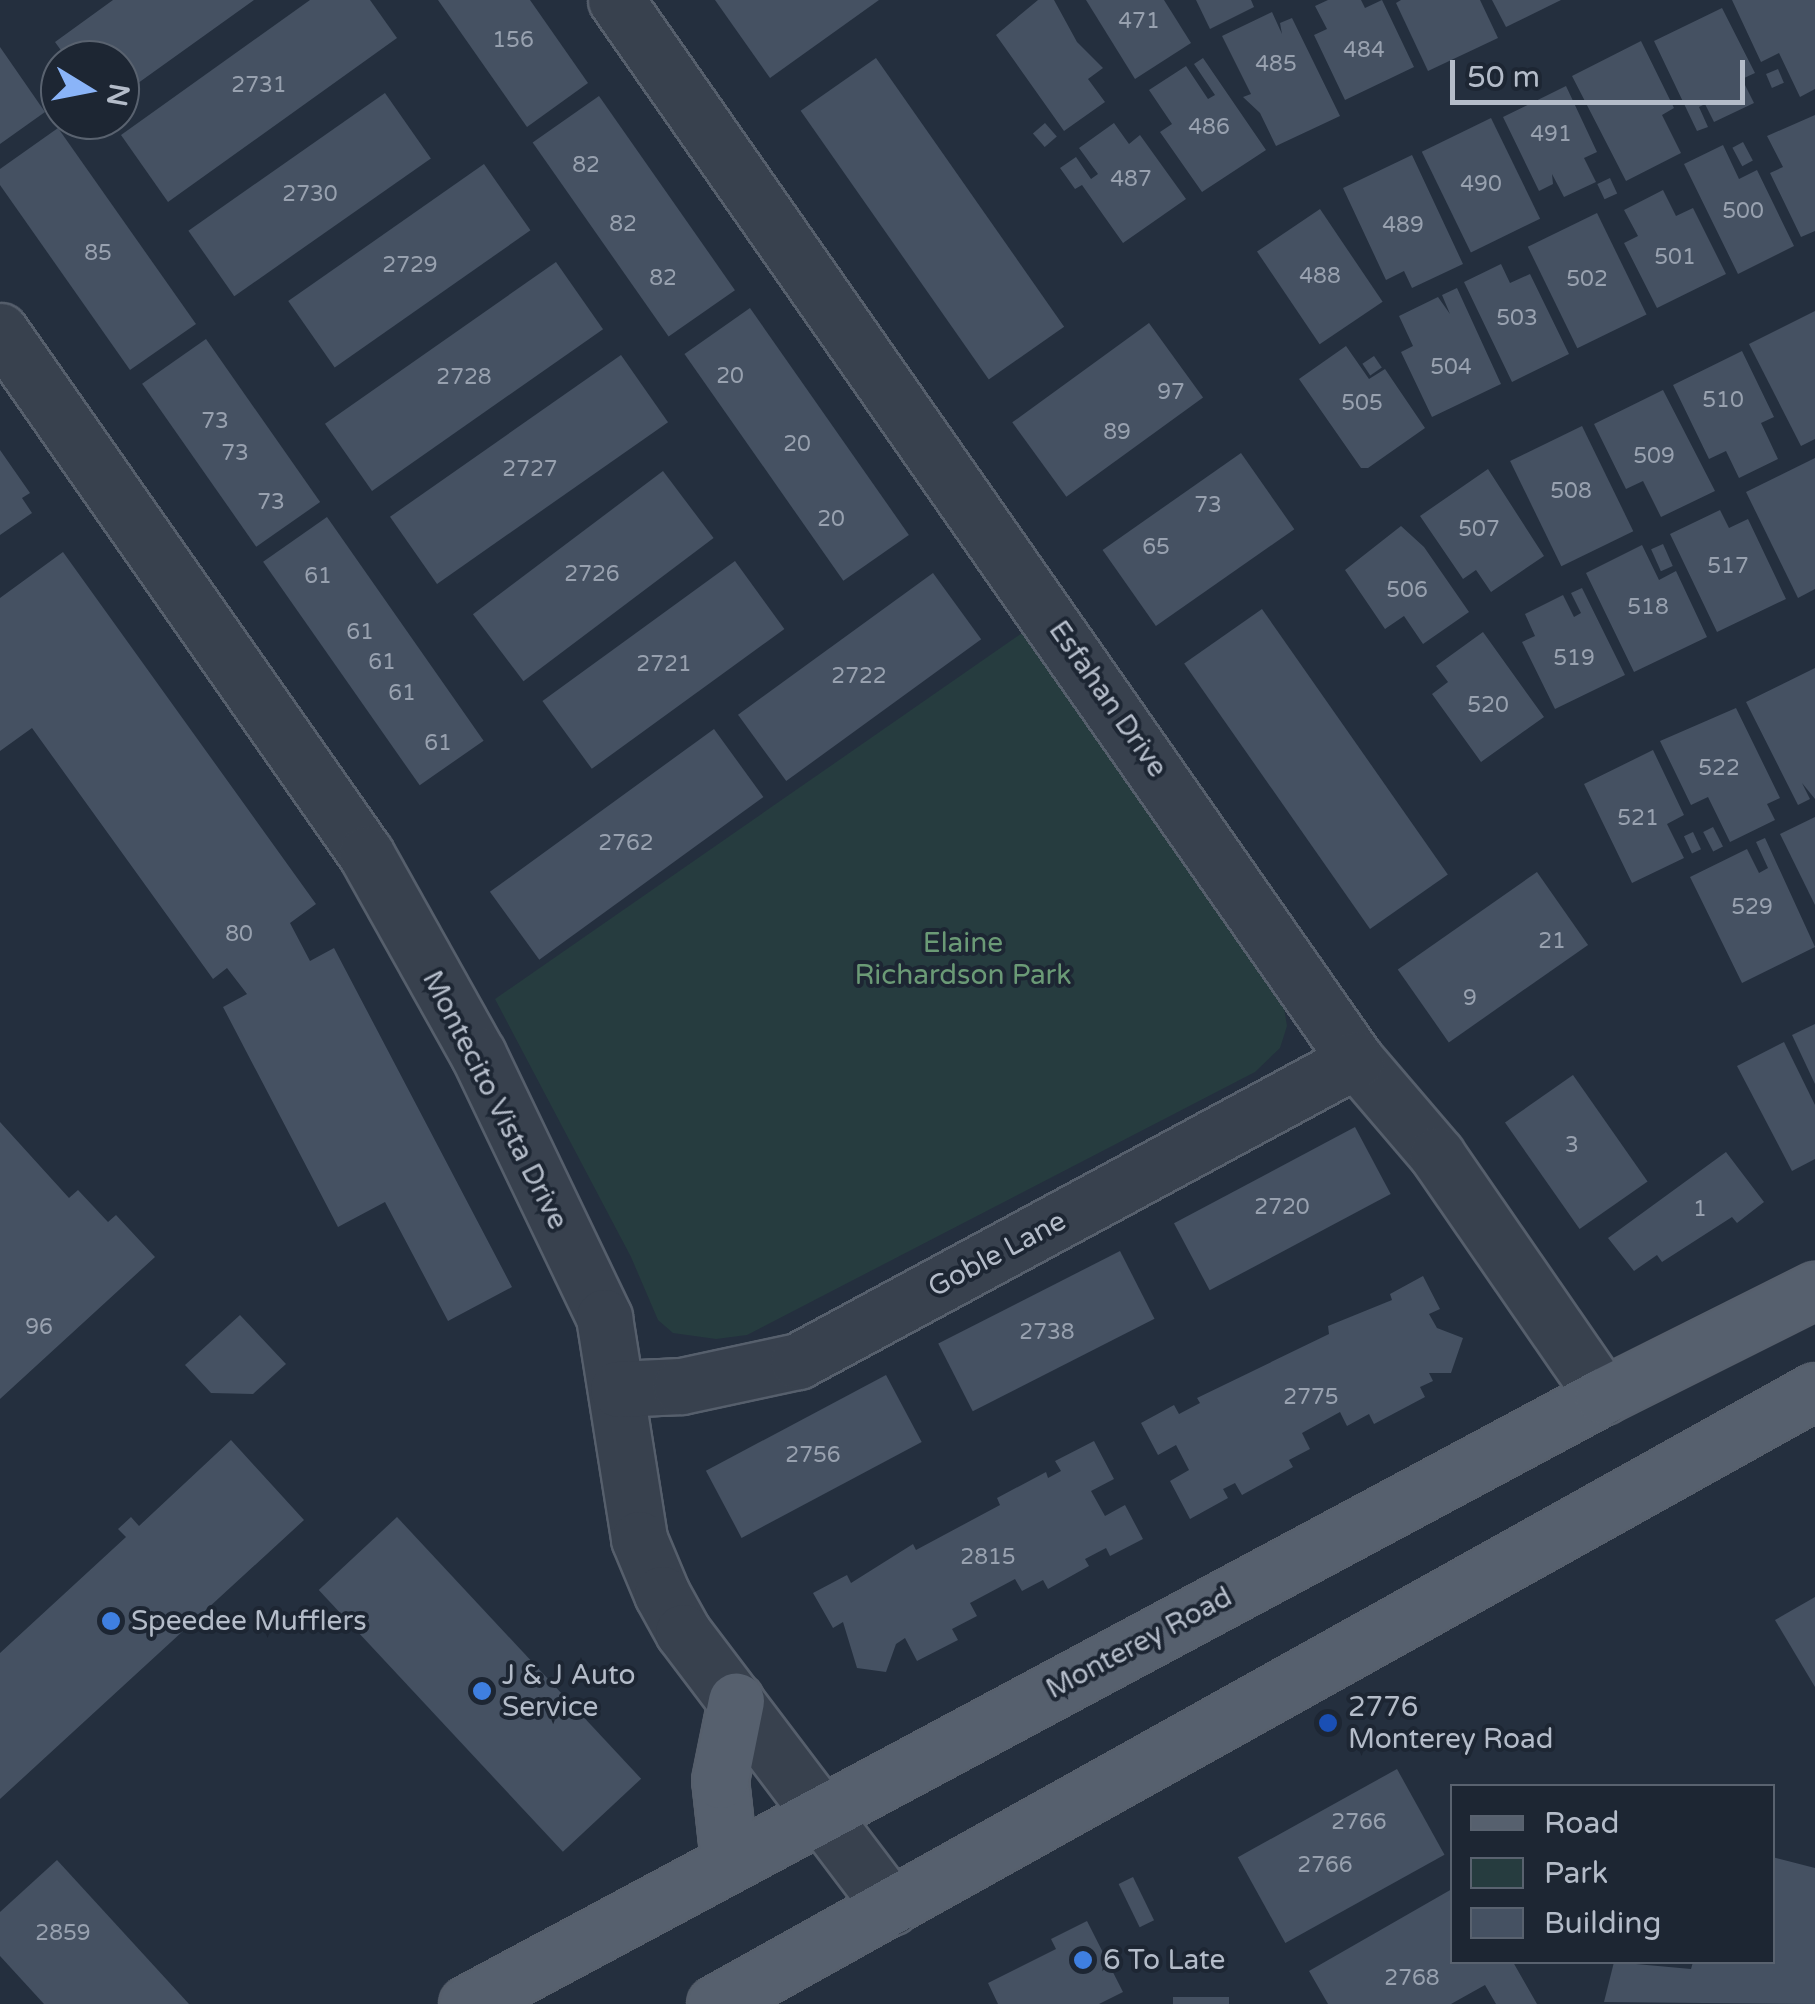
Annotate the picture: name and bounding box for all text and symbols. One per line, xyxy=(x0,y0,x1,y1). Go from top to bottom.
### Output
house number: 471 xyxy=(1118,9,1160,35)
house number: 156 xyxy=(492,28,534,54)
house number: 484 xyxy=(1343,38,1385,64)
north arrow xyxy=(40,40,140,140)
scale bar xyxy=(1455,40,1750,102)
house number: 485 xyxy=(1255,52,1297,78)
text: 50 m xyxy=(1467,59,1540,96)
house number: 2731 xyxy=(231,73,287,99)
text: N xyxy=(99,81,136,109)
house number: 486 xyxy=(1188,115,1230,141)
house number: 491 xyxy=(1530,122,1572,148)
house number: 82 xyxy=(572,153,600,179)
house number: 487 xyxy=(1110,167,1152,193)
house number: 490 xyxy=(1460,172,1502,198)
house number: 2730 xyxy=(282,182,338,208)
house number: 500 xyxy=(1722,199,1764,225)
house number: 82 xyxy=(609,212,637,238)
house number: 489 xyxy=(1382,213,1424,239)
house number: 85 xyxy=(84,241,112,267)
house number: 501 xyxy=(1654,245,1696,271)
house number: 2729 xyxy=(382,253,438,279)
house number: 488 xyxy=(1299,264,1341,290)
house number: 82 xyxy=(649,266,677,292)
house number: 502 xyxy=(1566,267,1608,293)
house number: 503 xyxy=(1496,306,1538,332)
house number: 504 xyxy=(1430,355,1472,381)
house number: 20 xyxy=(716,364,744,390)
house number: 2728 xyxy=(436,365,492,391)
house number: 97 xyxy=(1157,380,1185,406)
house number: 510 xyxy=(1702,388,1744,414)
house number: 505 xyxy=(1341,391,1383,417)
house number: 73 xyxy=(201,409,229,435)
house number: 89 xyxy=(1103,420,1131,446)
house number: 20 xyxy=(783,432,811,458)
house number: 73 xyxy=(221,441,249,467)
house number: 509 xyxy=(1633,444,1675,470)
house number: 2727 xyxy=(502,457,558,483)
house number: 508 xyxy=(1550,479,1592,505)
house number: 73 xyxy=(257,490,285,516)
house number: 73 xyxy=(1194,493,1222,519)
house number: 20 xyxy=(817,507,845,533)
house number: 507 xyxy=(1458,517,1500,543)
house number: 65 xyxy=(1142,535,1170,561)
house number: 517 xyxy=(1707,554,1749,580)
house number: 2726 xyxy=(564,562,620,588)
house number: 61 xyxy=(304,564,332,590)
house number: 506 xyxy=(1386,578,1428,604)
house number: 518 xyxy=(1627,595,1669,621)
street label: Esfahan Drive xyxy=(1042,614,1174,784)
house number: 61 xyxy=(346,620,374,646)
house number: 519 xyxy=(1553,646,1595,672)
house number: 61 xyxy=(368,650,396,676)
house number: 2721 xyxy=(636,652,692,678)
house number: 2722 xyxy=(831,664,887,690)
house number: 61 xyxy=(388,681,416,707)
house number: 520 xyxy=(1467,693,1509,719)
house number: 61 xyxy=(424,731,452,757)
house number: 522 xyxy=(1698,756,1740,782)
house number: 521 xyxy=(1617,806,1659,832)
house number: 2762 xyxy=(598,831,654,857)
house number: 529 xyxy=(1731,895,1773,921)
house number: 80 xyxy=(225,922,253,948)
park label: Elaine Richardson Park xyxy=(854,926,1072,992)
house number: 21 xyxy=(1538,929,1566,955)
street label: Montecito Vista Drive xyxy=(415,965,575,1235)
house number: 9 xyxy=(1463,986,1477,1012)
house number: 3 xyxy=(1565,1133,1579,1159)
house number: 2720 xyxy=(1254,1195,1310,1221)
house number: 1 xyxy=(1693,1197,1707,1223)
street label: Goble Lane xyxy=(923,1204,1071,1304)
house number: 96 xyxy=(25,1315,53,1341)
house number: 2738 xyxy=(1019,1320,1075,1346)
house number: 2775 xyxy=(1283,1385,1339,1411)
house number: 2756 xyxy=(785,1443,841,1469)
house number: 2815 xyxy=(960,1545,1016,1571)
street label: Monterey Road xyxy=(1040,1580,1238,1706)
place label: Speedee Mufflers xyxy=(131,1604,367,1638)
marker: Speedee Mufflers xyxy=(100,1610,122,1632)
place label: J & J Auto Service xyxy=(502,1658,636,1724)
marker: J & J Auto Service xyxy=(471,1680,493,1702)
place label: 2776 Monterey Road xyxy=(1348,1690,1553,1756)
marker: 2776 Monterey Road xyxy=(1317,1712,1339,1734)
legend xyxy=(1450,1784,1775,1964)
text: Road xyxy=(1544,1805,1619,1842)
house number: 2766 xyxy=(1331,1810,1387,1836)
house number: 2766 xyxy=(1297,1853,1353,1879)
text: Park xyxy=(1544,1855,1608,1892)
text: Building xyxy=(1544,1905,1661,1942)
house number: 2859 xyxy=(35,1921,91,1947)
place label: 6 To Late xyxy=(1103,1943,1225,1977)
marker: 6 To Late xyxy=(1072,1949,1094,1971)
house number: 2768 xyxy=(1384,1966,1440,1992)

